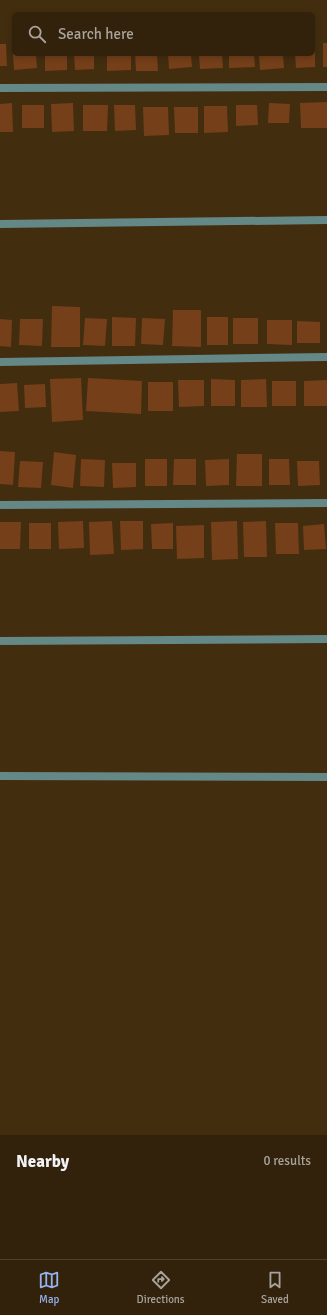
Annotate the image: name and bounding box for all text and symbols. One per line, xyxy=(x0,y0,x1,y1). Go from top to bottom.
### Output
search box xyxy=(12,12,315,56)
icon: search xyxy=(26,23,48,45)
text: Search here xyxy=(58,25,134,43)
text: Nearby xyxy=(16,1151,69,1172)
text: 0 results xyxy=(263,1153,311,1169)
tab: Map xyxy=(38,1269,60,1306)
tab: Directions xyxy=(137,1269,185,1306)
tab: Saved xyxy=(261,1269,289,1306)

